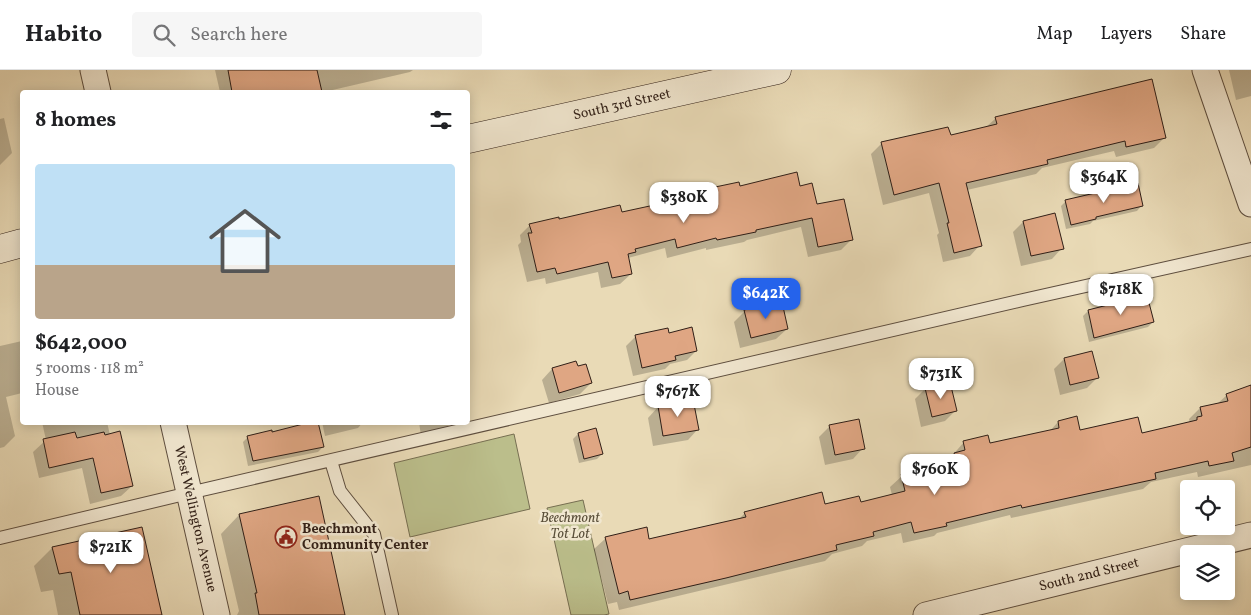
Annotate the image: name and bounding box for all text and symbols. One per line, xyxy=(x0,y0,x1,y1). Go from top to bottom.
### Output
search box xyxy=(132,12,482,57)
text: Habito xyxy=(25,18,102,52)
icon: search xyxy=(150,21,178,49)
text: Search here xyxy=(190,22,288,48)
text: Map xyxy=(1036,22,1072,47)
text: Layers xyxy=(1100,22,1152,47)
text: Share xyxy=(1180,22,1226,47)
street label: South 3rd Street xyxy=(571,85,673,125)
text: 8 homes xyxy=(35,106,116,135)
icon: filters xyxy=(427,106,455,134)
pin: $364K xyxy=(1069,162,1139,204)
text: $364K xyxy=(1081,167,1127,189)
pin: $380K xyxy=(649,182,719,224)
text: $380K xyxy=(660,187,708,209)
icon: home xyxy=(200,196,290,286)
pin: $718K xyxy=(1086,274,1156,316)
pin: $642K xyxy=(731,278,801,320)
text: $718K xyxy=(1099,279,1143,301)
text: $642K xyxy=(742,283,790,305)
text: $642,000 xyxy=(35,329,127,358)
text: 5 rooms · 118 m² xyxy=(35,358,144,380)
pin: $731K xyxy=(906,358,976,400)
text: $731K xyxy=(920,363,962,385)
pin: $767K xyxy=(643,376,713,418)
text: House xyxy=(35,380,79,402)
text: $767K xyxy=(656,381,700,403)
street label: West Wellington Avenue xyxy=(169,444,221,594)
pin: $760K xyxy=(900,454,970,496)
text: $760K xyxy=(912,459,958,481)
map controls xyxy=(1180,480,1235,600)
button: locate xyxy=(1180,480,1235,535)
park label: Beechmont Tot Lot xyxy=(540,509,600,544)
place label: Beechmont Community Center xyxy=(302,520,429,555)
public building icon: Beechmont Community Center xyxy=(274,525,298,549)
pin: $721K xyxy=(76,532,146,574)
text: $721K xyxy=(90,537,132,559)
button: layers xyxy=(1180,545,1235,600)
street label: South 2nd Street xyxy=(1037,553,1141,597)

